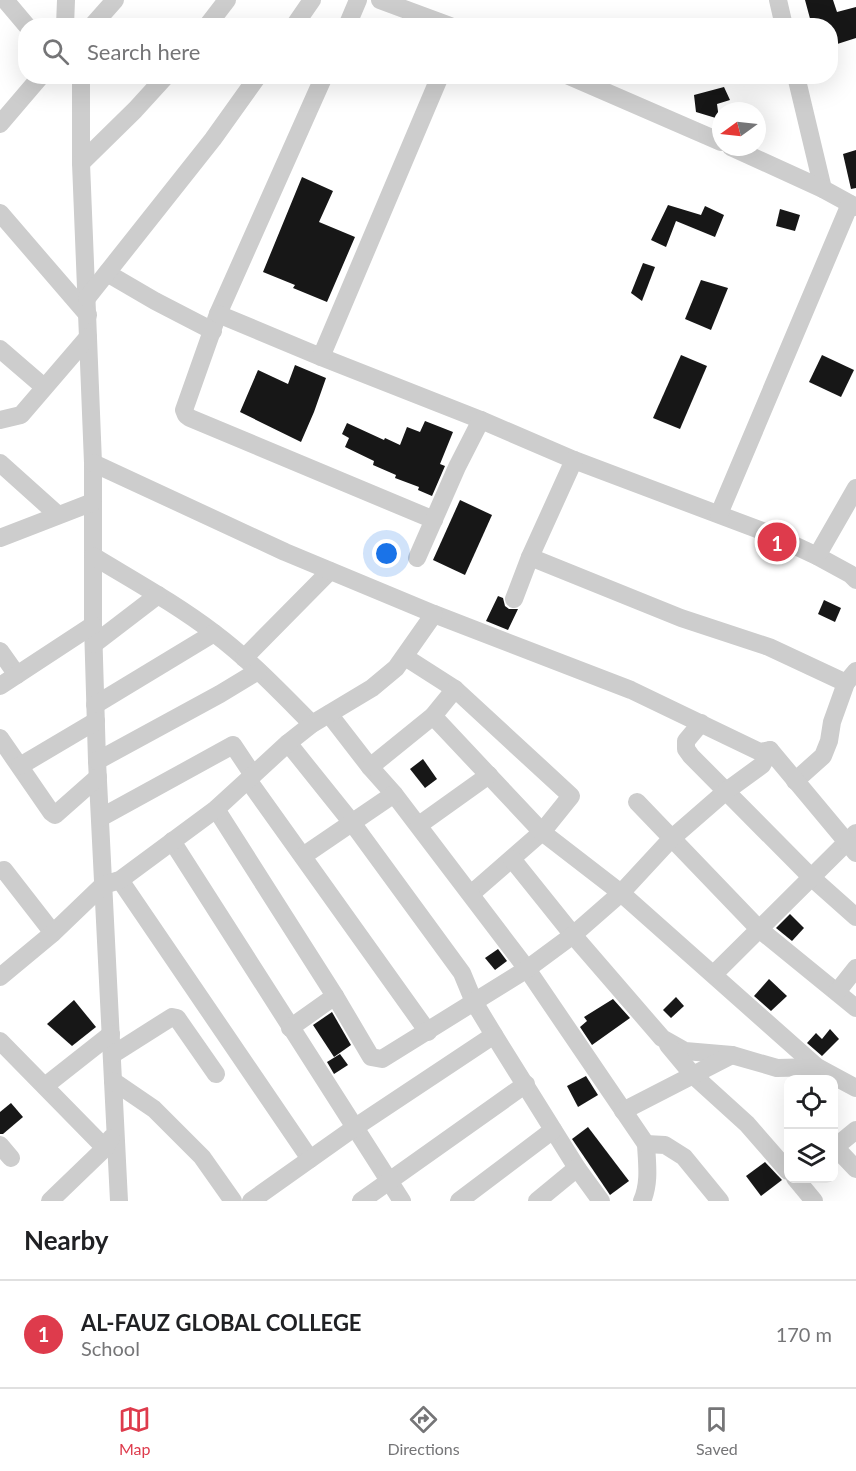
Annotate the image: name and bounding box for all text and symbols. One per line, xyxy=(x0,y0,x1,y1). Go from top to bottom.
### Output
search box xyxy=(18,18,838,84)
icon: search xyxy=(39,35,72,68)
text: Search here xyxy=(87,38,200,65)
north arrow xyxy=(712,102,766,156)
pin: 1 xyxy=(758,520,796,564)
your location xyxy=(372,539,401,568)
map controls xyxy=(784,1075,838,1183)
button: locate xyxy=(784,1075,838,1129)
button: layers xyxy=(784,1129,838,1183)
text: Nearby xyxy=(24,1224,109,1256)
text: AL-FAUZ GLOBAL COLLEGE xyxy=(81,1309,362,1336)
text: 1 xyxy=(38,1322,49,1346)
text: 170 m xyxy=(776,1322,832,1346)
text: School xyxy=(81,1336,140,1360)
tab: Map xyxy=(118,1403,151,1458)
tab: Directions xyxy=(387,1403,460,1458)
tab: Saved xyxy=(696,1403,738,1458)

